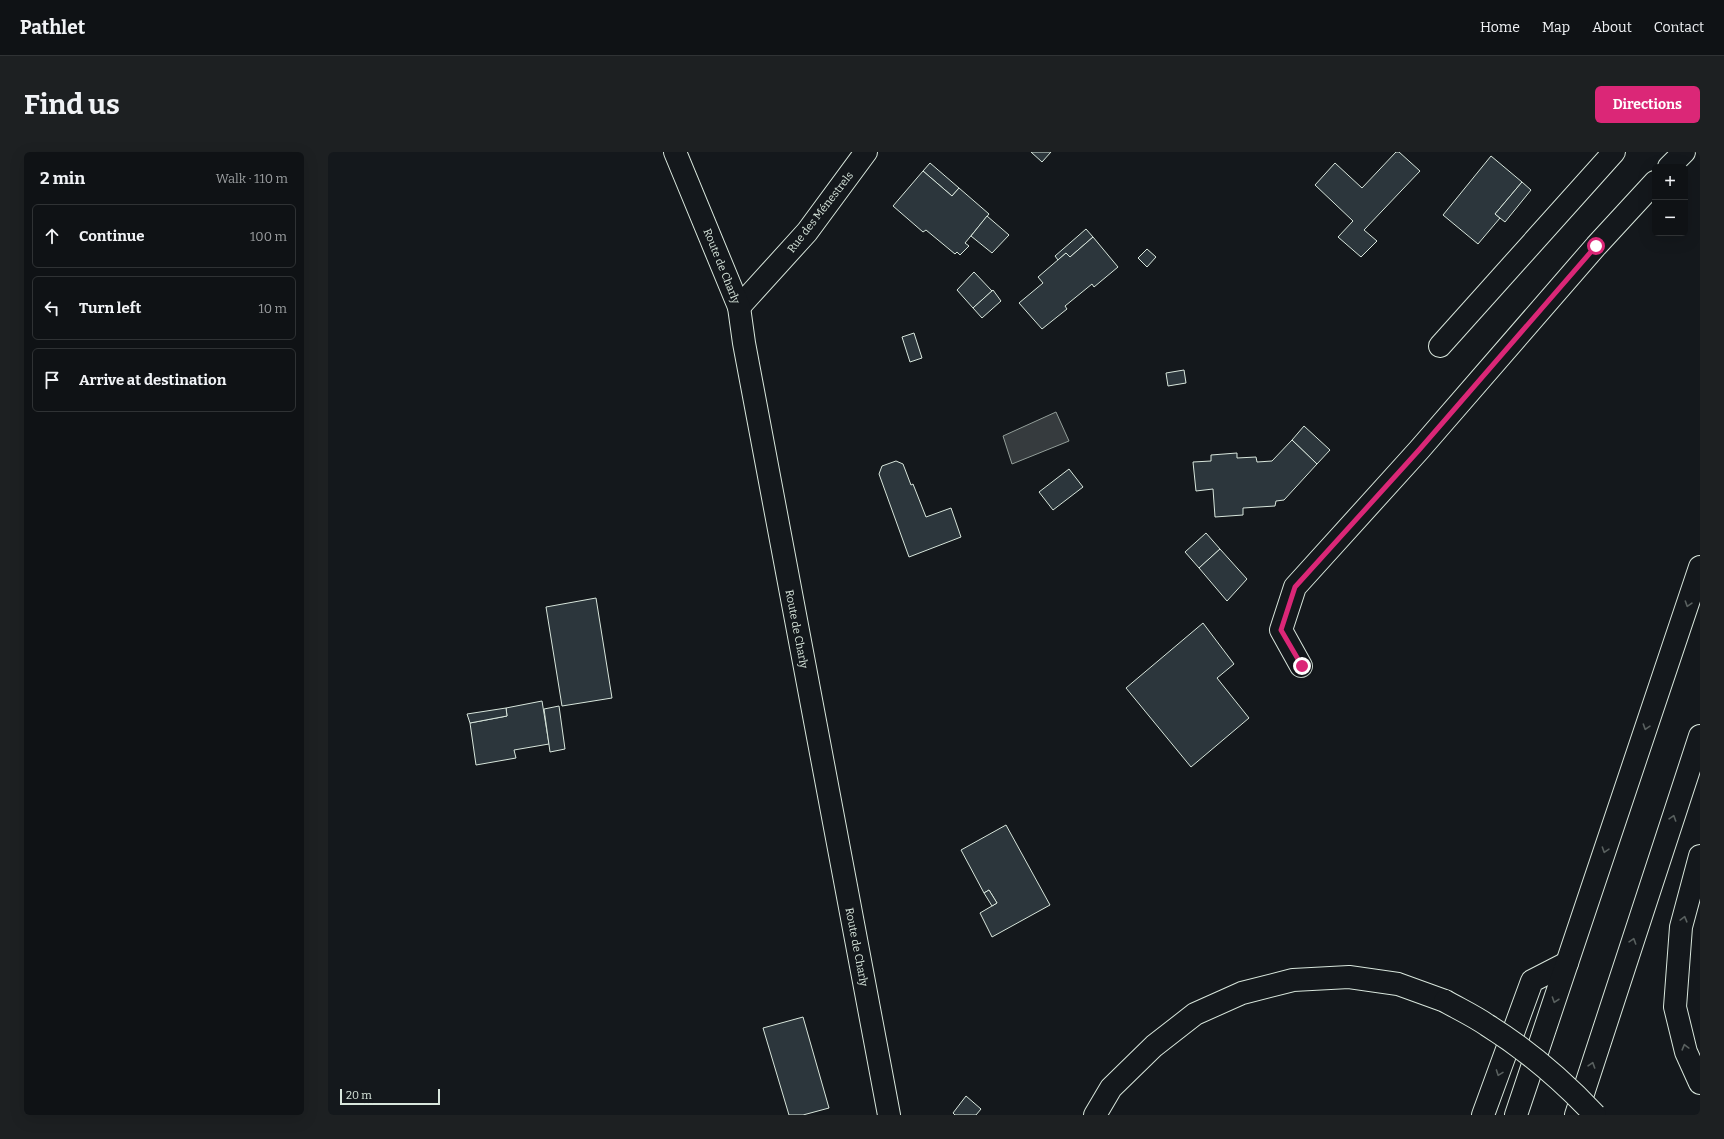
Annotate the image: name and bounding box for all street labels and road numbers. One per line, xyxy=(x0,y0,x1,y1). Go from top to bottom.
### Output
street label: Rue des Ménestrels xyxy=(785,169,856,255)
street label: Route de Charly xyxy=(701,227,743,306)
street label: Route de Charly xyxy=(782,589,811,670)
street label: Route de Charly xyxy=(842,907,871,988)

